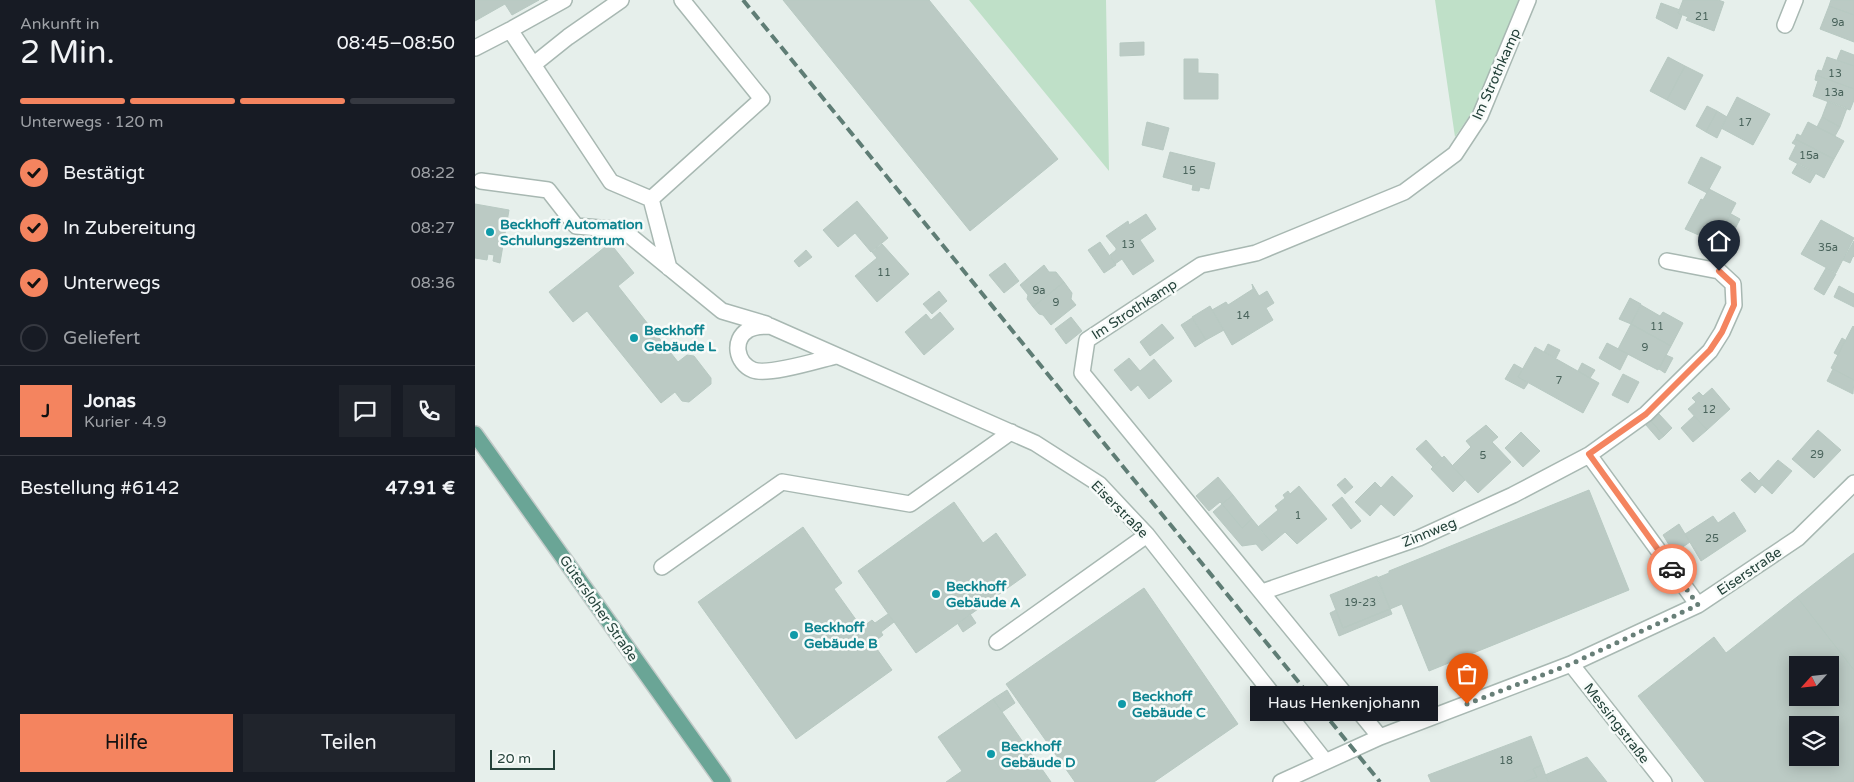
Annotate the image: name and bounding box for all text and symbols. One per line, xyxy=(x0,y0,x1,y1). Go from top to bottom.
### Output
house number: 21 xyxy=(1695,10,1709,23)
text: Ankunft in xyxy=(20,14,100,34)
house number: 9a xyxy=(1831,16,1845,29)
street label: Im Strothkamp xyxy=(1469,26,1524,123)
text: 08:45–08:50 xyxy=(337,32,455,54)
text: 2 Min. xyxy=(20,34,115,72)
house number: 13 xyxy=(1828,67,1842,80)
house number: 13a xyxy=(1824,86,1844,99)
text: Unterwegs · 120 m xyxy=(20,112,163,132)
house number: 17 xyxy=(1738,116,1752,129)
house number: 15a xyxy=(1799,149,1819,162)
icon: check xyxy=(20,159,48,187)
text: Bestätigt xyxy=(63,162,145,184)
text: 08:22 xyxy=(411,163,455,183)
house number: 15 xyxy=(1182,164,1196,177)
icon: check xyxy=(20,214,48,242)
place label: Beckhoff Automation Schulungszentrum xyxy=(500,216,643,249)
text: In Zubereitung xyxy=(63,217,196,239)
text: 08:27 xyxy=(411,218,455,238)
pin xyxy=(1698,220,1740,271)
marker: Beckhoff Automation Schulungszentrum xyxy=(484,226,496,238)
icon: home xyxy=(1705,227,1733,255)
house number: 13 xyxy=(1121,238,1135,251)
house number: 35a xyxy=(1818,241,1838,254)
house number: 11 xyxy=(877,266,891,279)
icon: check xyxy=(20,269,48,297)
text: Unterwegs xyxy=(63,272,160,294)
text: 08:36 xyxy=(411,273,455,293)
street label: Im Strothkamp xyxy=(1088,275,1180,343)
house number: 9a xyxy=(1032,284,1046,297)
house number: 9 xyxy=(1053,296,1060,309)
house number: 14 xyxy=(1236,309,1250,322)
house number: 11 xyxy=(1650,320,1664,333)
place label: Beckhoff Gebäude L xyxy=(644,322,717,355)
text: Geliefert xyxy=(63,327,140,349)
marker: Beckhoff Gebäude L xyxy=(628,332,640,344)
house number: 9 xyxy=(1642,341,1649,354)
house number: 7 xyxy=(1556,374,1563,387)
button: chat xyxy=(339,385,391,437)
button: phone xyxy=(403,385,455,437)
text: Jonas xyxy=(84,390,136,412)
text: J xyxy=(42,400,50,422)
house number: 12 xyxy=(1702,403,1716,416)
text: Kurier · 4.9 xyxy=(84,412,167,432)
house number: 29 xyxy=(1810,448,1824,461)
house number: 5 xyxy=(1480,449,1487,462)
text: Bestellung #6142 xyxy=(20,477,180,499)
text: 47.91 € xyxy=(385,477,455,499)
street label: Eiserstraße xyxy=(1087,477,1152,542)
house number: 1 xyxy=(1295,509,1301,522)
street label: Zinnweg xyxy=(1400,514,1459,551)
house number: 25 xyxy=(1705,532,1719,545)
courier xyxy=(1647,544,1697,594)
street label: Eiserstraße xyxy=(1714,544,1785,599)
street label: Gütersloher Straße xyxy=(556,552,641,664)
icon: car xyxy=(1658,555,1686,583)
place label: Beckhoff Gebäude A xyxy=(946,578,1021,611)
marker: Beckhoff Gebäude A xyxy=(930,588,942,600)
house number: 19-23 xyxy=(1344,596,1376,609)
place label: Beckhoff Gebäude B xyxy=(804,619,878,652)
marker: Beckhoff Gebäude B xyxy=(788,629,800,641)
pin xyxy=(1446,653,1488,704)
north arrow xyxy=(1789,656,1839,706)
map controls xyxy=(1789,656,1839,766)
icon: bag xyxy=(1453,660,1481,688)
street label: Messingstraße xyxy=(1580,680,1653,767)
callout: Haus Henkenjohann xyxy=(1249,686,1437,722)
place label: Beckhoff Gebäude C xyxy=(1132,688,1206,721)
text: Haus Henkenjohann xyxy=(1268,693,1420,713)
marker: Beckhoff Gebäude C xyxy=(1116,698,1128,710)
button: Hilfe xyxy=(20,714,233,772)
button: Teilen xyxy=(243,714,455,772)
button: layers xyxy=(1789,716,1839,766)
place label: Beckhoff Gebäude D xyxy=(1001,738,1076,771)
scale bar xyxy=(490,747,555,770)
marker: Beckhoff Gebäude D xyxy=(985,748,997,760)
text: 20 m xyxy=(497,750,531,767)
house number: 18 xyxy=(1499,754,1513,767)

